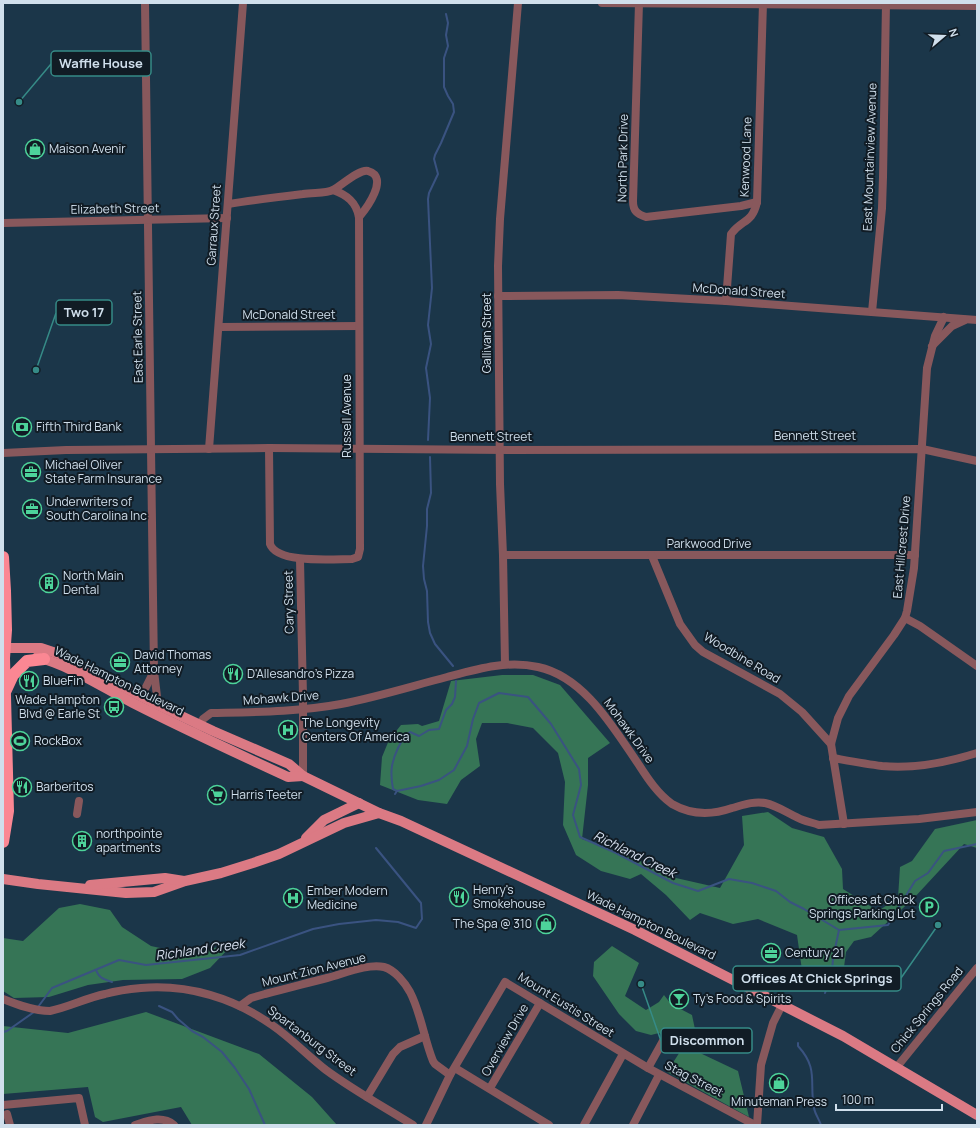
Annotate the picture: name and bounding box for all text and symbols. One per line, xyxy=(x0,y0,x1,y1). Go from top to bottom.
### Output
north arrow xyxy=(924,16,964,56)
text: N xyxy=(946,26,962,39)
callout: Waffle House xyxy=(51,51,151,76)
text: Waffle House xyxy=(59,54,143,72)
street label: East Mountainview Avenue xyxy=(858,83,881,231)
street label: North Park Drive xyxy=(613,114,632,202)
street label: Kenwood Lane xyxy=(736,117,755,197)
shop icon: Maison Avenir xyxy=(24,138,46,160)
place label: Maison Avenir xyxy=(49,140,126,157)
street label: Garraux Street xyxy=(202,184,225,266)
street label: Elizabeth Street xyxy=(70,199,160,218)
street label: McDonald Street xyxy=(692,279,786,302)
street label: East Earle Street xyxy=(128,291,147,383)
street label: Gallivan Street xyxy=(478,292,495,373)
callout: Two 17 xyxy=(56,300,112,325)
text: Two 17 xyxy=(64,303,104,321)
street label: McDonald Street xyxy=(242,306,336,323)
street label: Russell Avenue xyxy=(338,374,355,458)
bank icon: Fifth Third Bank xyxy=(11,416,33,438)
place label: Fifth Third Bank xyxy=(36,418,122,435)
street label: Bennett Street xyxy=(774,427,856,444)
street label: Bennett Street xyxy=(450,428,532,445)
place label: Michael Oliver State Farm Insurance xyxy=(45,456,162,487)
office icon: Michael Oliver State Farm Insurance xyxy=(20,461,42,483)
place label: Underwriters of South Carolina Inc xyxy=(46,493,147,524)
street label: East Hillcrest Drive xyxy=(889,495,914,599)
office icon: Underwriters of South Carolina Inc xyxy=(21,498,43,520)
street label: Parkwood Drive xyxy=(667,535,751,552)
place label: North Main Dental xyxy=(63,567,124,598)
street label: Cary Street xyxy=(279,570,298,634)
building icon: North Main Dental xyxy=(38,572,60,594)
street label: Woodbine Road xyxy=(701,628,784,687)
street label: Wade Hampton Boulevard xyxy=(52,642,187,719)
place label: David Thomas Attorney xyxy=(134,646,211,677)
office icon: David Thomas Attorney xyxy=(109,651,131,673)
restaurant icon: D'Allesandro's Pizza xyxy=(222,663,244,685)
place label: D'Allesandro's Pizza xyxy=(247,665,354,682)
restaurant icon: BlueFin xyxy=(18,670,40,692)
place label: BlueFin xyxy=(43,672,83,689)
street label: Mohawk Drive xyxy=(242,686,320,709)
place label: Wade Hampton Blvd @ Earle St xyxy=(15,691,100,722)
street label: Mohawk Drive xyxy=(600,695,659,767)
bus stop icon: Wade Hampton Blvd @ Earle St xyxy=(103,696,125,718)
place label: The Longevity Centers Of America xyxy=(302,714,409,745)
hospital icon: The Longevity Centers Of America xyxy=(277,719,299,741)
sports icon: RockBox xyxy=(9,730,31,752)
place label: RockBox xyxy=(34,732,83,749)
restaurant icon: Barberitos xyxy=(11,776,33,798)
place label: Barberitos xyxy=(36,778,94,795)
supermarket icon: Harris Teeter xyxy=(206,784,228,806)
place label: Harris Teeter xyxy=(231,786,303,803)
place label: northpointe apartments xyxy=(96,825,162,856)
water label: Richland Creek xyxy=(591,826,682,883)
building icon: northpointe apartments xyxy=(71,830,93,852)
place label: Henry's Smokehouse xyxy=(473,881,545,912)
place label: Ember Modern Medicine xyxy=(307,882,388,913)
restaurant icon: Henry's Smokehouse xyxy=(448,886,470,908)
street label: Wade Hampton Boulevard xyxy=(584,886,719,963)
hospital icon: Ember Modern Medicine xyxy=(282,887,304,909)
place label: Offices at Chick Springs Parking Lot xyxy=(809,891,916,922)
parking icon: Offices at Chick Springs Parking Lot xyxy=(918,896,940,918)
shop icon: The Spa @ 310 xyxy=(535,913,557,935)
place label: The Spa @ 310 xyxy=(453,915,532,932)
water label: Richland Creek xyxy=(154,933,248,964)
office icon: Century 21 xyxy=(760,942,782,964)
place label: Century 21 xyxy=(785,944,844,961)
street label: Mount Zion Avenue xyxy=(260,948,368,991)
street label: Chick Springs Road xyxy=(886,963,967,1056)
callout: Offices At Chick Springs xyxy=(733,966,901,991)
street label: Mount Eustis Street xyxy=(515,968,618,1041)
text: Offices At Chick Springs xyxy=(741,969,893,987)
bar icon: Ty's Food & Spirits xyxy=(668,988,690,1010)
place label: Ty's Food & Spirits xyxy=(693,990,791,1007)
street label: Overview Drive xyxy=(477,1000,532,1079)
street label: Spartanburg Street xyxy=(264,1002,360,1080)
callout: Discommon xyxy=(661,1028,752,1053)
text: Discommon xyxy=(670,1031,744,1049)
street label: Stag Street xyxy=(662,1057,727,1101)
shop icon: Minuteman Press xyxy=(768,1072,790,1094)
scale bar xyxy=(836,1086,942,1112)
text: 100 m xyxy=(842,1091,874,1108)
place label: Minuteman Press xyxy=(731,1093,827,1110)

